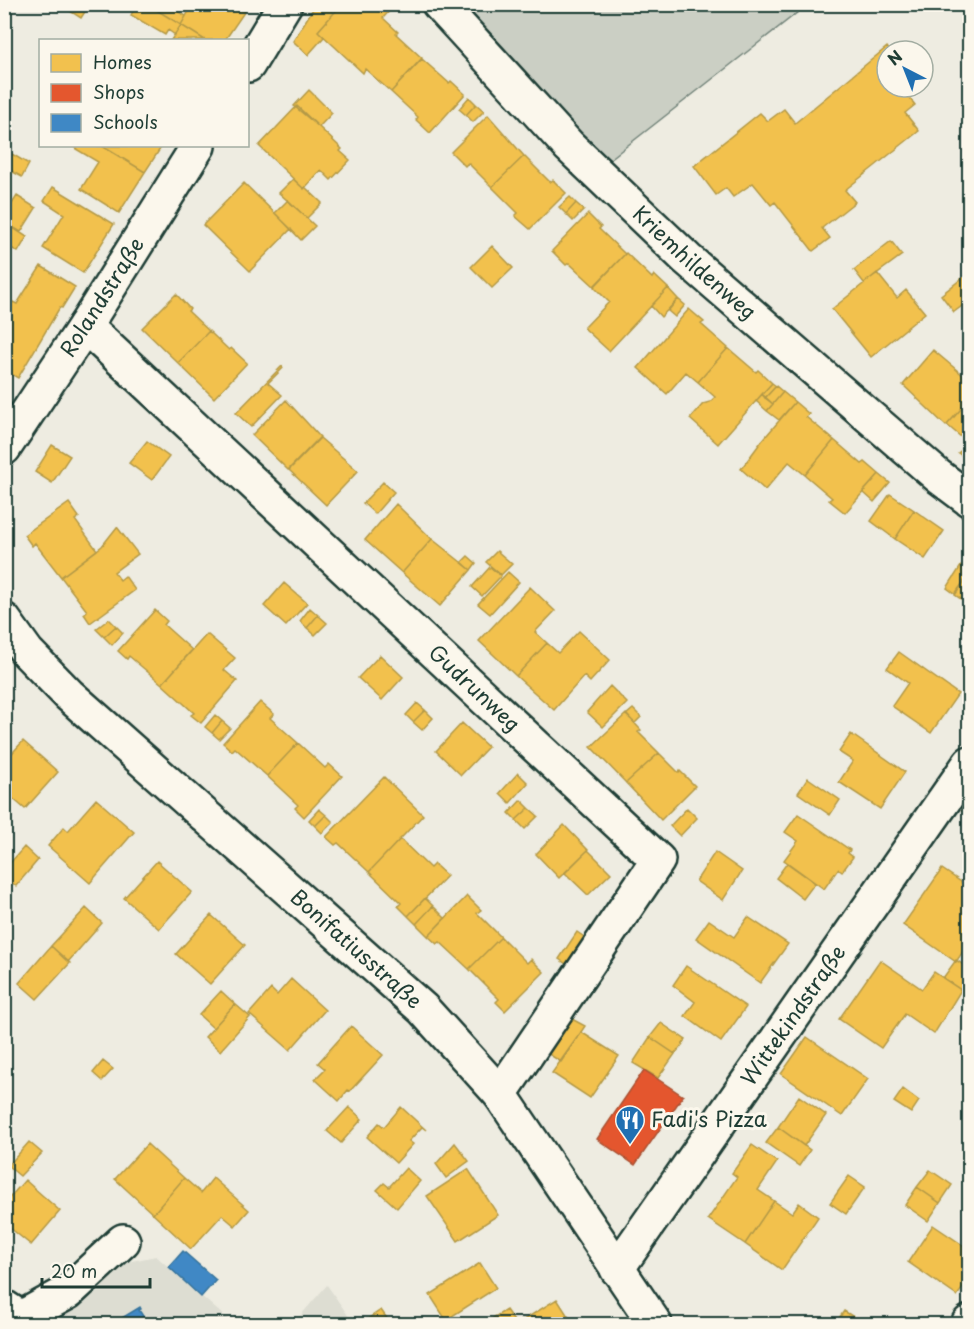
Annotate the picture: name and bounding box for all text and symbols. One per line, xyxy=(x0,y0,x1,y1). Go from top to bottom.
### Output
legend xyxy=(39,39,249,147)
north arrow xyxy=(875,39,935,99)
text: N xyxy=(882,44,907,70)
text: Homes xyxy=(93,48,151,75)
text: Shops xyxy=(93,78,144,105)
text: Schools xyxy=(93,108,158,135)
street label: Kriemhildenweg xyxy=(626,197,764,326)
street label: Rolandstraße xyxy=(51,230,151,363)
street label: Gudrunweg xyxy=(422,636,529,738)
street label: Bonifatiusstraße xyxy=(284,881,430,1015)
street label: Wittekindstraße xyxy=(732,938,852,1091)
place label: Fadi's Pizza xyxy=(651,1102,767,1134)
restaurant icon: Fadi's Pizza xyxy=(614,1104,646,1146)
scale bar xyxy=(42,1251,150,1289)
text: 20 m xyxy=(51,1257,97,1284)

